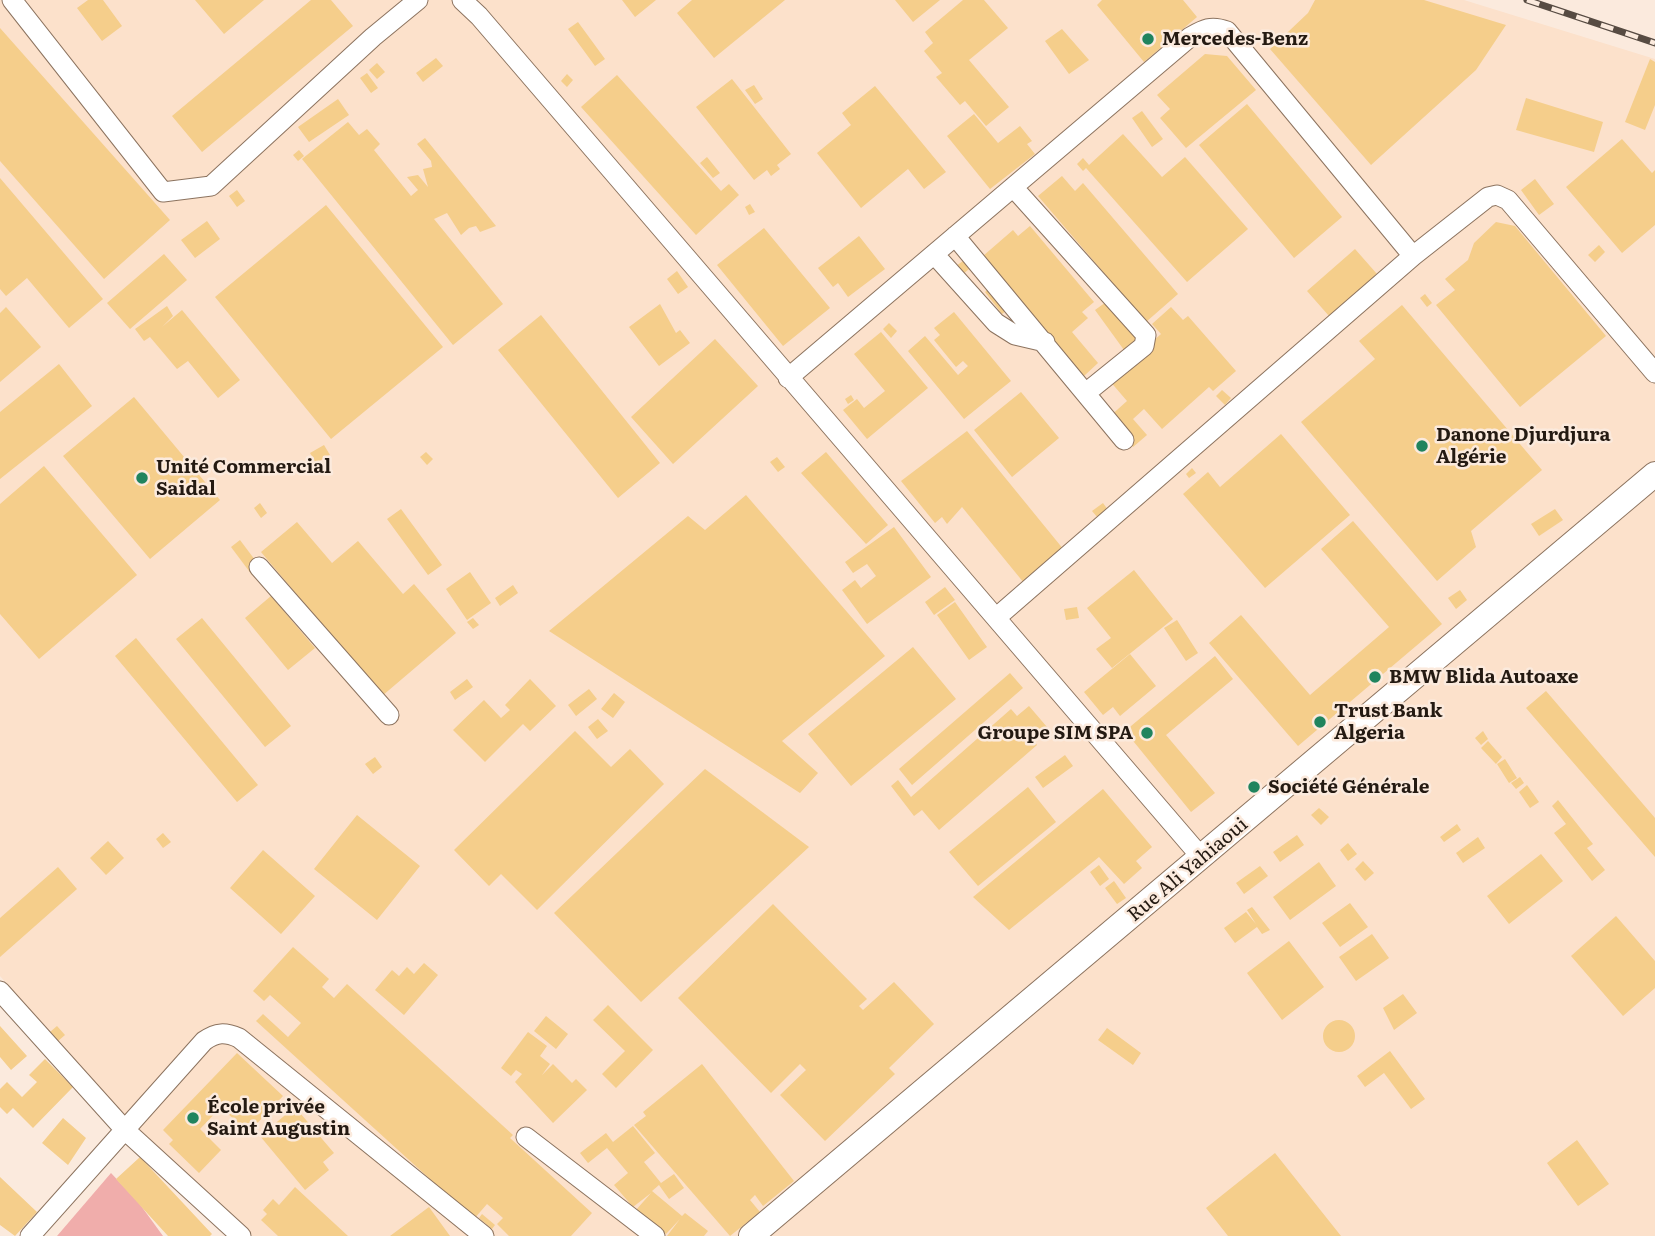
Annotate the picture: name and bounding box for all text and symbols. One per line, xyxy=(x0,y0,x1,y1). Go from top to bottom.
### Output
place label: Mercedes-Benz xyxy=(1162,28,1308,50)
marker: Mercedes-Benz xyxy=(1140,31,1156,47)
place label: Danone Djurdjura Algérie xyxy=(1436,424,1610,468)
marker: Danone Djurdjura Algérie xyxy=(1414,438,1430,454)
place label: Unité Commercial Saidal xyxy=(156,456,331,500)
marker: Unité Commercial Saidal xyxy=(134,470,150,486)
place label: BMW Blida Autoaxe xyxy=(1389,666,1579,688)
marker: BMW Blida Autoaxe xyxy=(1367,669,1383,685)
place label: Trust Bank Algeria xyxy=(1334,700,1442,744)
marker: Trust Bank Algeria xyxy=(1312,714,1328,730)
place label: Groupe SIM SPA xyxy=(978,722,1133,744)
marker: Groupe SIM SPA xyxy=(1139,725,1155,741)
place label: Société Générale xyxy=(1268,776,1429,798)
marker: Société Générale xyxy=(1246,779,1262,795)
street label: Rue Ali Yahiaoui xyxy=(1123,813,1253,927)
place label: École privée Saint Augustin xyxy=(207,1096,350,1140)
marker: École privée Saint Augustin xyxy=(185,1110,201,1126)

